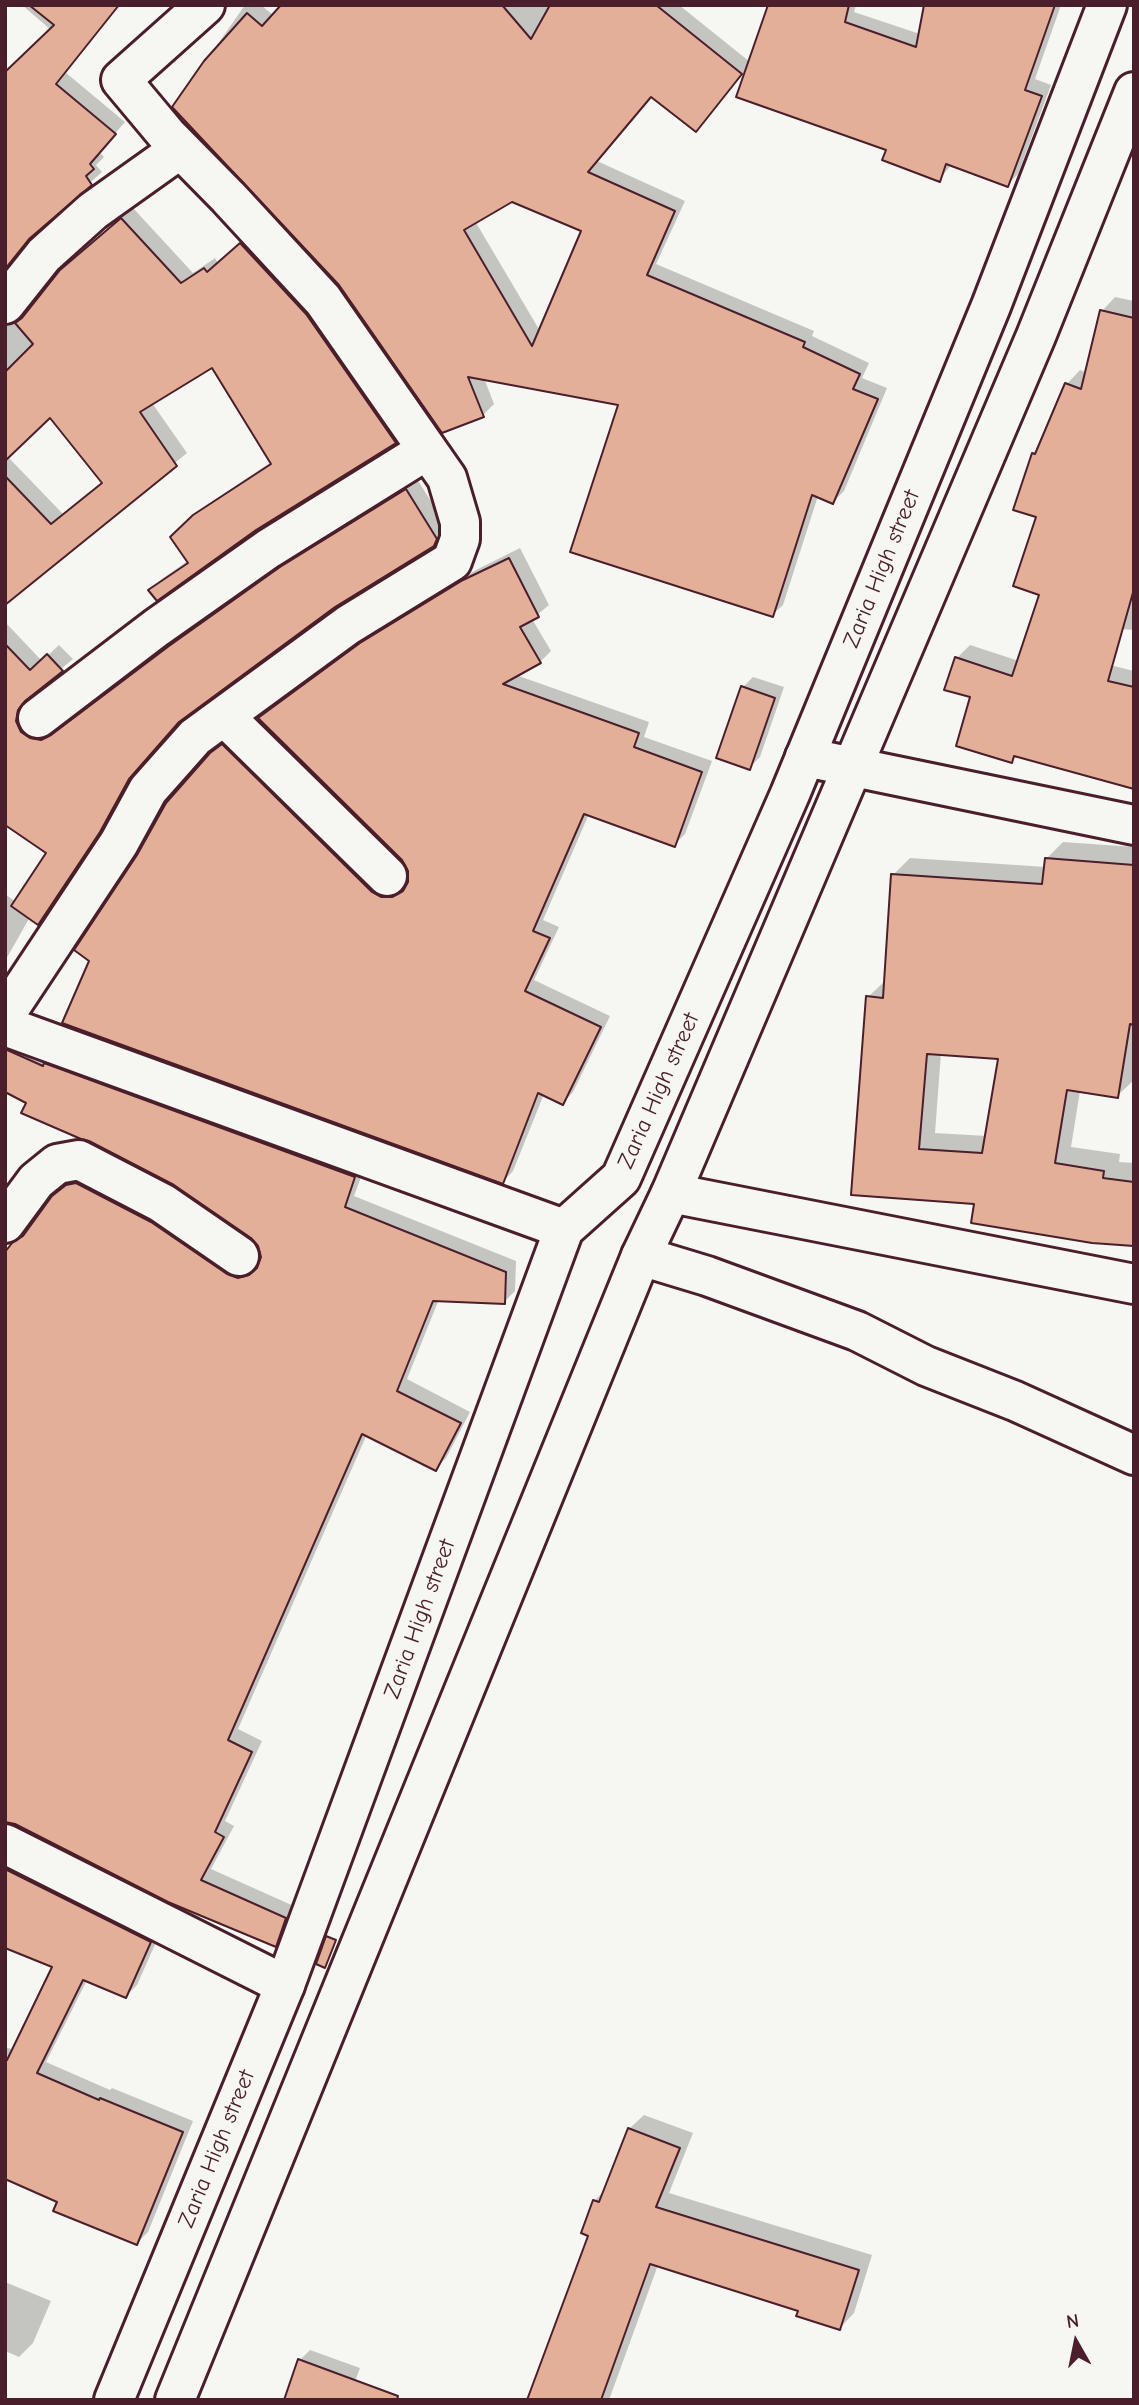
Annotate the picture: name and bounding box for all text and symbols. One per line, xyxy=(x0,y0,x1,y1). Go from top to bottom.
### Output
street label: Zaria High street xyxy=(838,486,926,652)
street label: Zaria High street xyxy=(612,1009,706,1173)
street label: Zaria High street xyxy=(378,1536,462,1702)
street label: Zaria High street xyxy=(173,2066,261,2232)
north arrow xyxy=(1041,2307,1111,2377)
text: N xyxy=(1065,2309,1081,2333)

